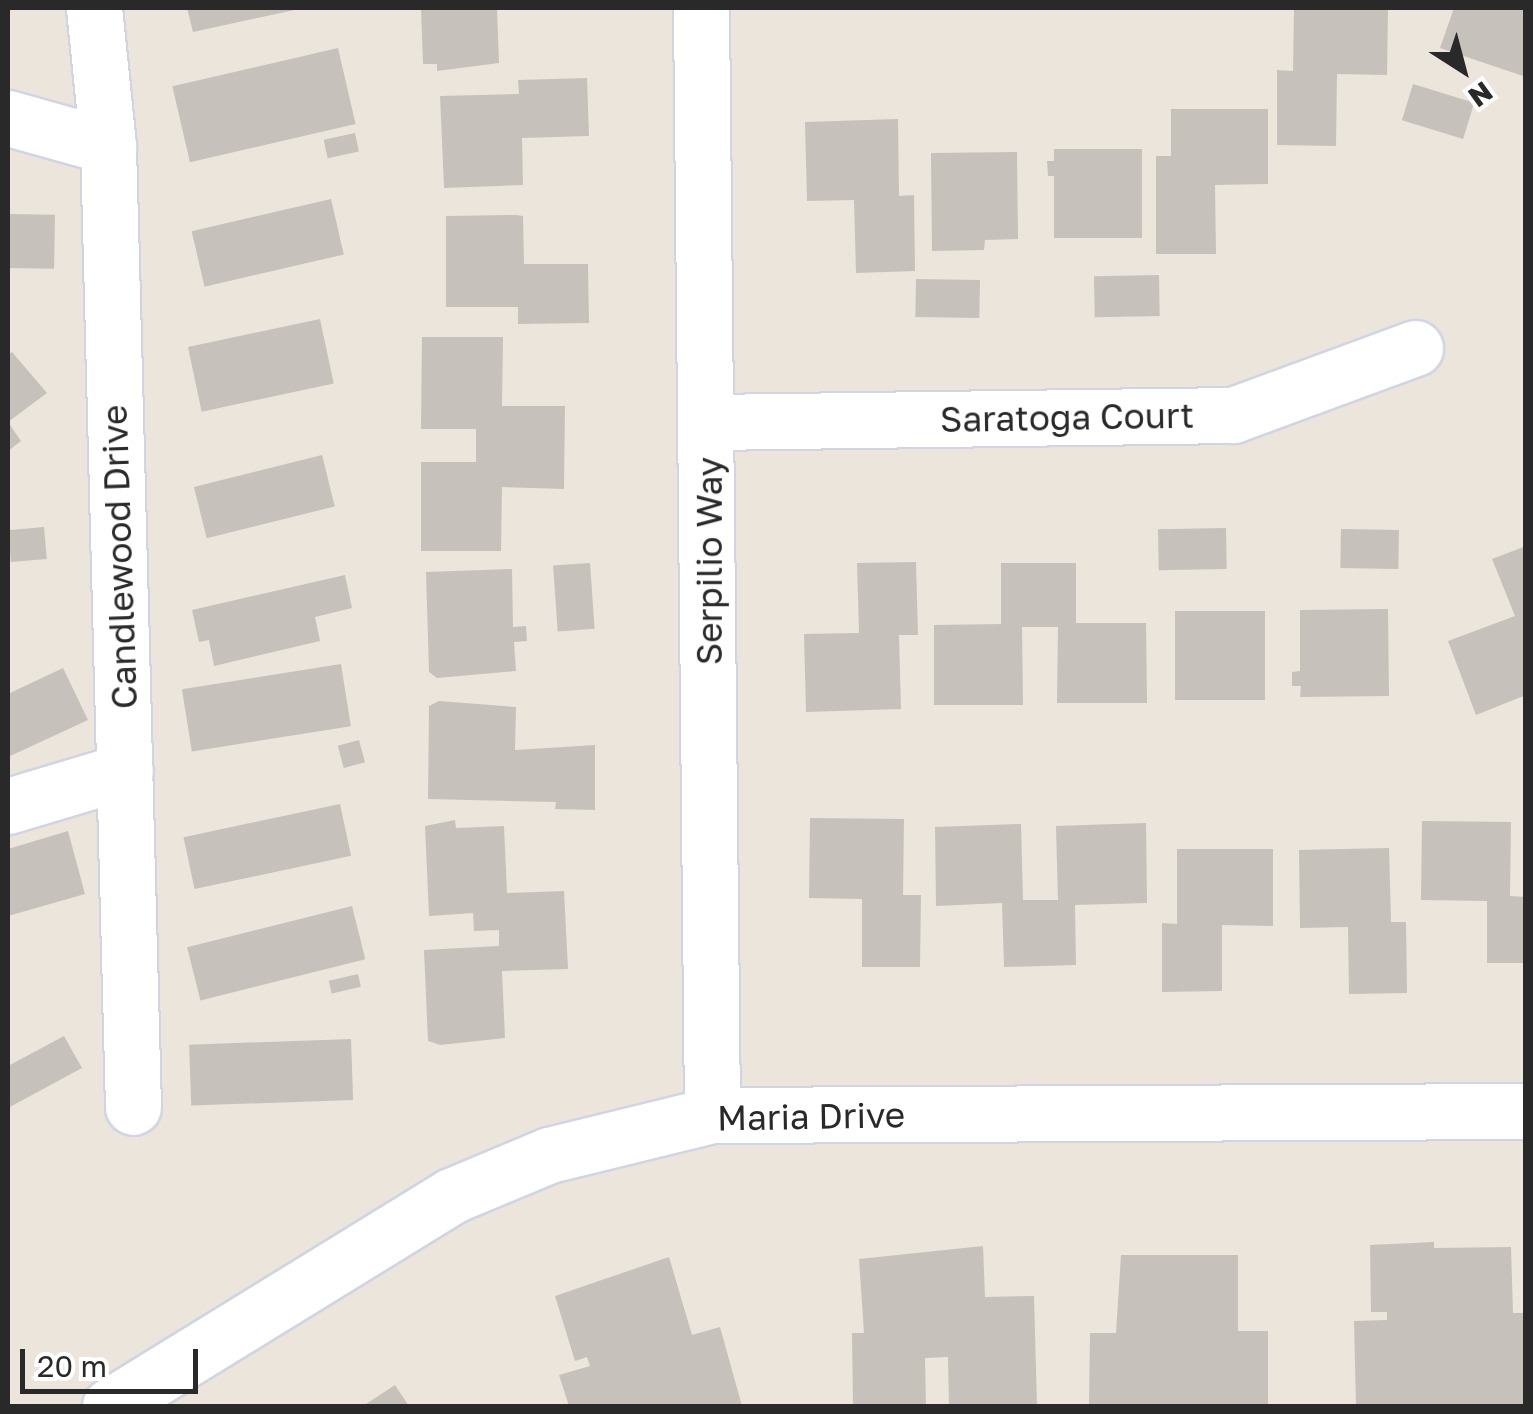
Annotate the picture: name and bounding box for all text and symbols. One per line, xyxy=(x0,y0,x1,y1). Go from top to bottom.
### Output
north arrow xyxy=(1413,20,1513,120)
text: N xyxy=(1463,75,1499,114)
street label: Saratoga Court xyxy=(940,394,1194,440)
street label: Candlewood Drive xyxy=(93,404,145,710)
street label: Serpilio Way xyxy=(688,457,730,665)
street label: Maria Drive xyxy=(717,1093,905,1139)
scale bar xyxy=(25,1329,202,1391)
text: 20 m xyxy=(37,1348,107,1384)

